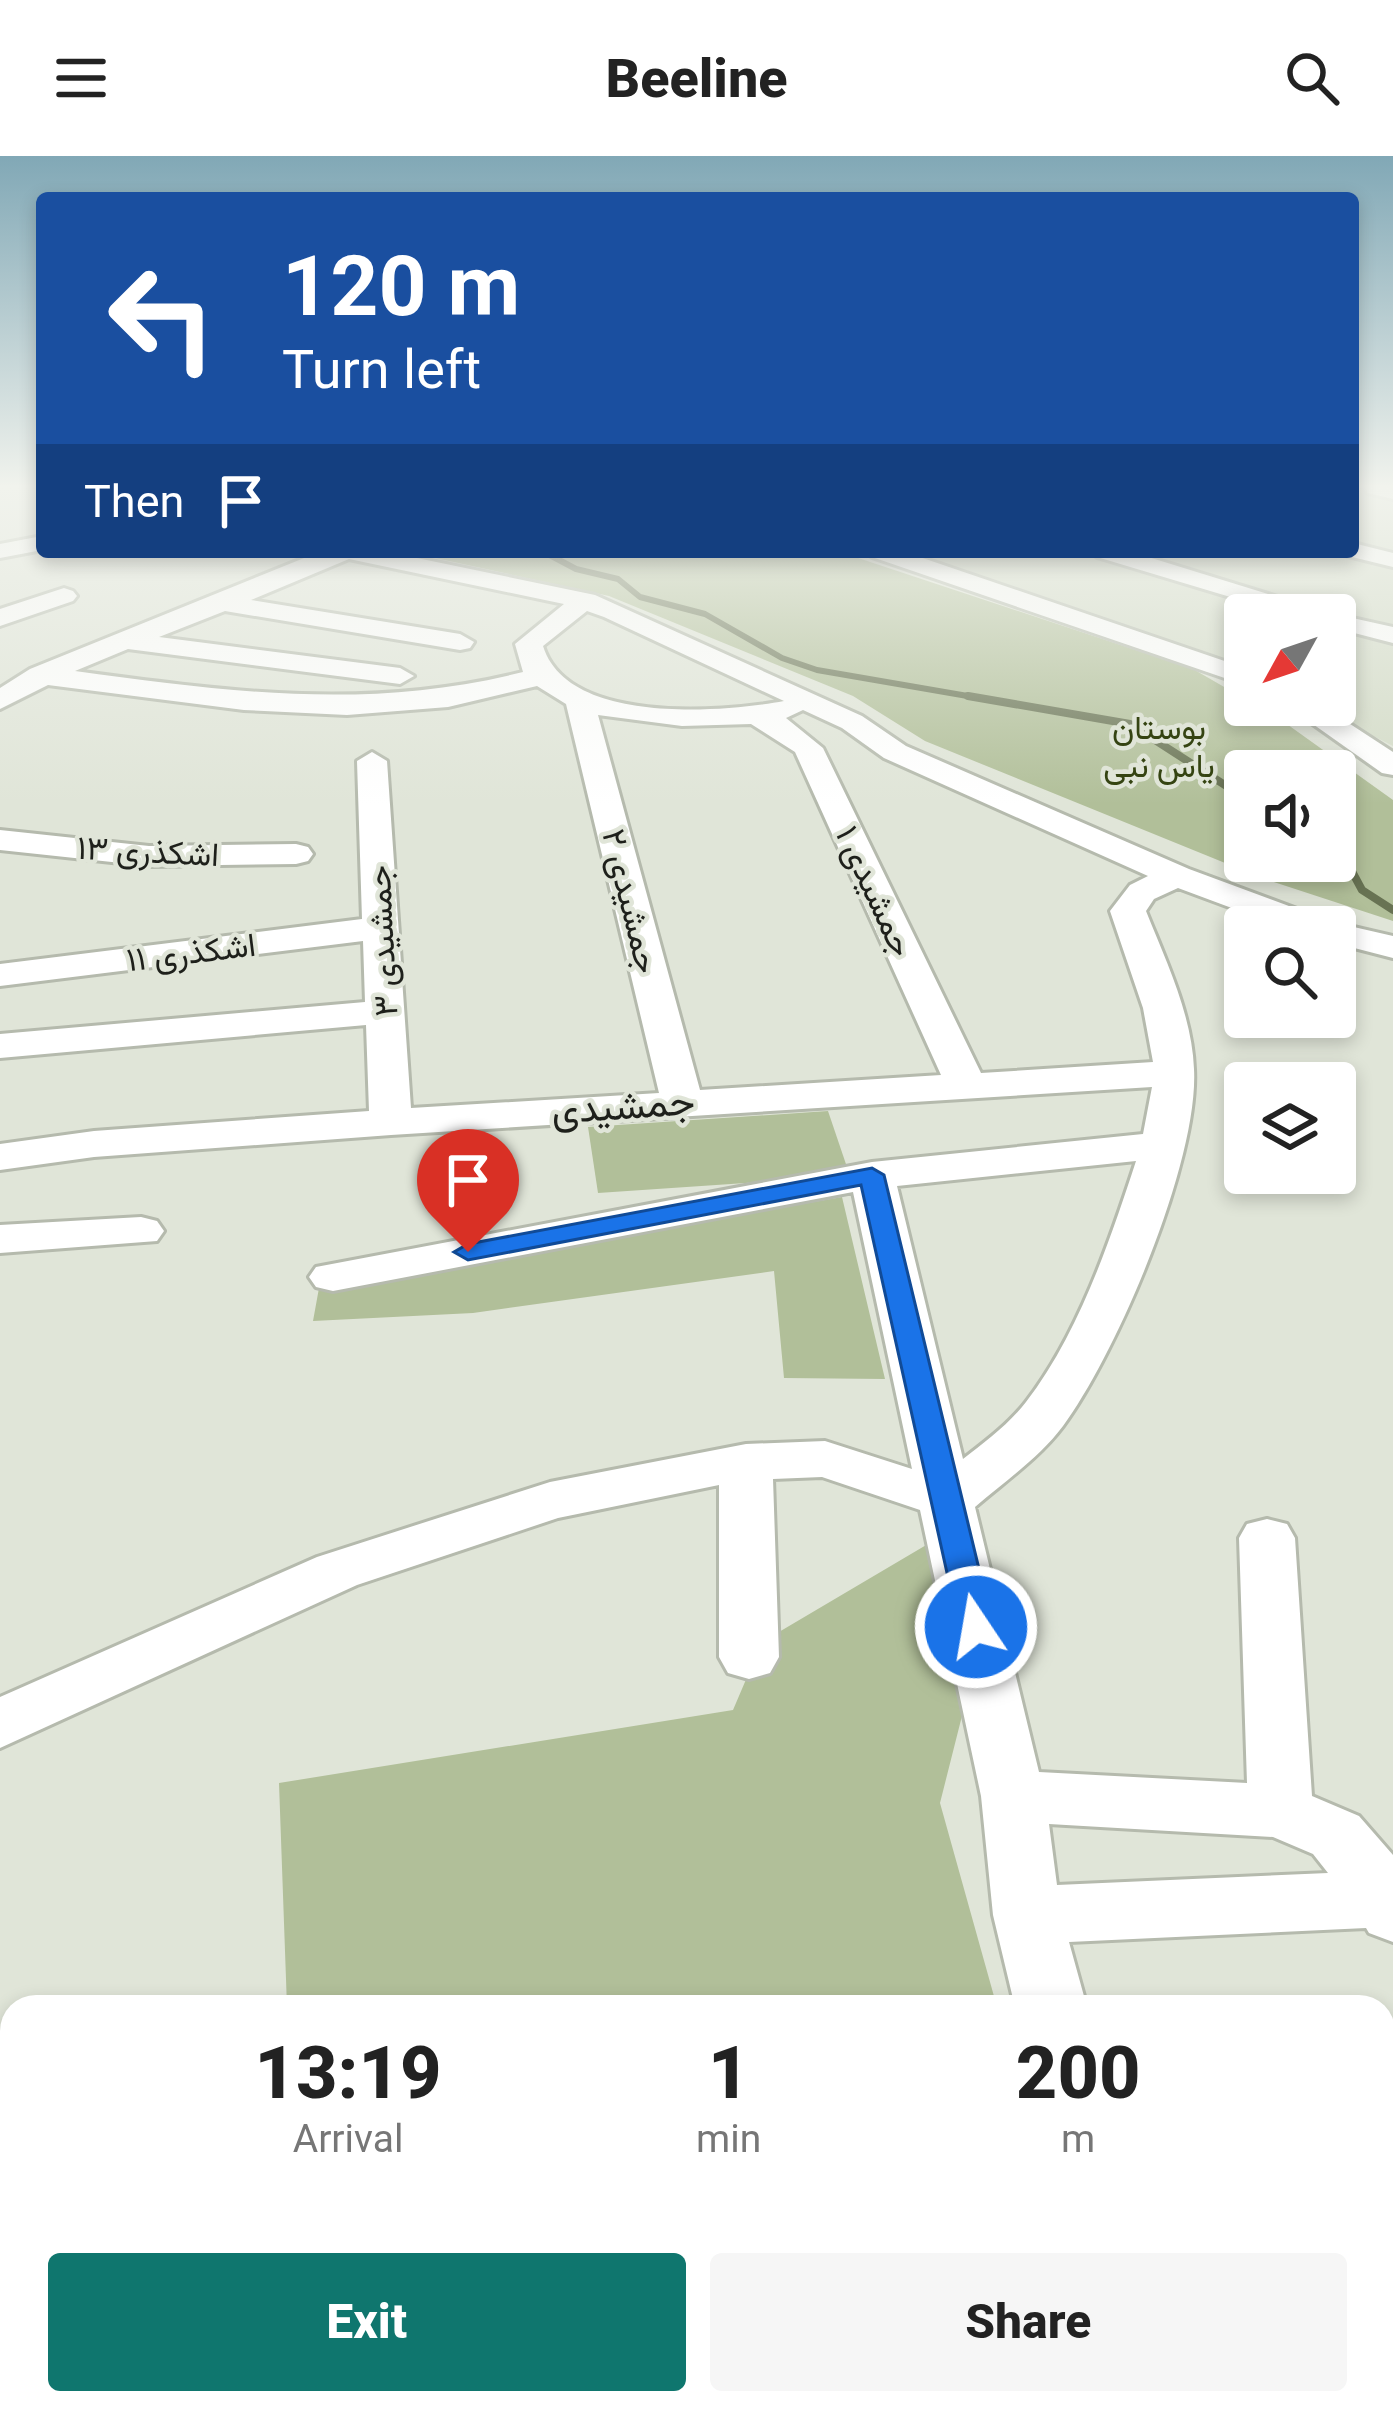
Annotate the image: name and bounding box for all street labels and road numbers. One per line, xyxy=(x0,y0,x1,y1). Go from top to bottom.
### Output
street label: جمشیدی ۱ xyxy=(828,820,922,962)
street label: جمشیدی ۲ xyxy=(594,825,668,977)
street label: اشکذری ۱۳ xyxy=(76,828,220,875)
street label: جمشیدی ۳ xyxy=(359,864,405,1018)
street label: اشکذری ۱۱ xyxy=(124,925,258,980)
street label: جمشیدی xyxy=(550,1078,696,1134)

